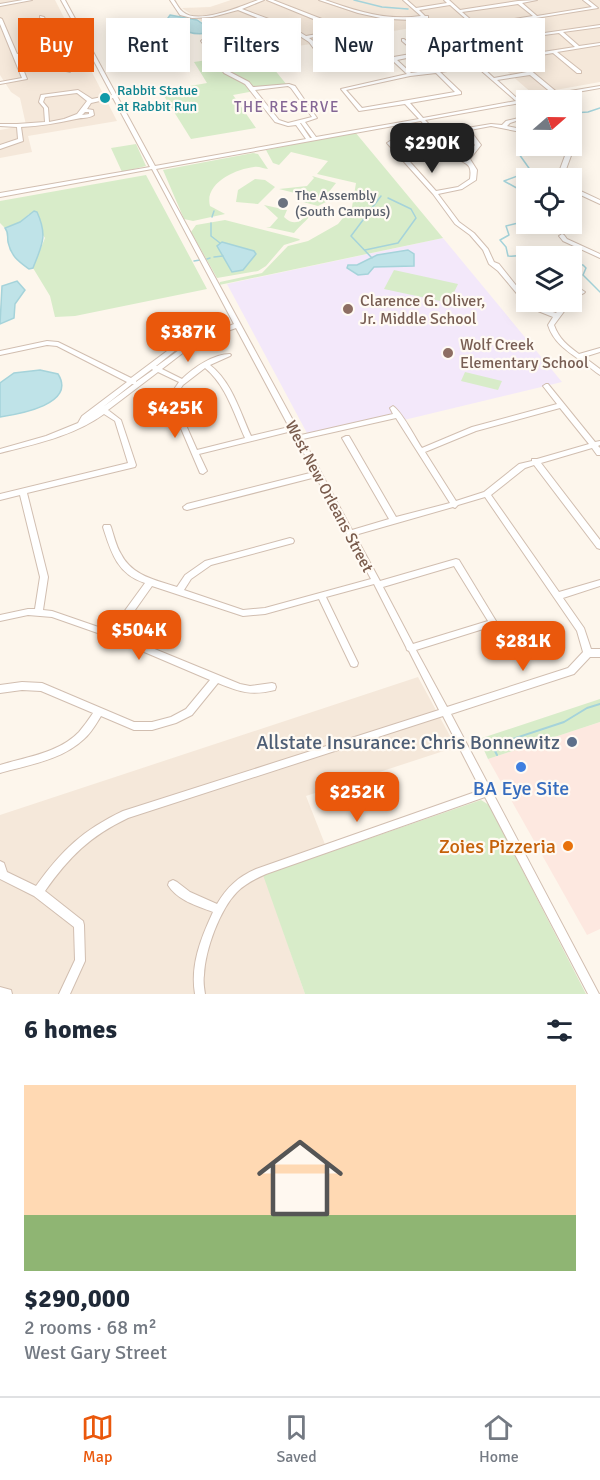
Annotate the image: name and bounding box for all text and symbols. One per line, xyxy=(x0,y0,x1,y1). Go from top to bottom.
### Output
chip: Buy xyxy=(18,18,94,72)
chip: Rent xyxy=(106,18,190,72)
chip: Filters xyxy=(202,18,301,72)
chip: New xyxy=(313,18,394,72)
chip: Apartment xyxy=(406,18,545,72)
place label: Rabbit Statue at Rabbit Run xyxy=(117,82,198,115)
north arrow xyxy=(516,90,582,156)
map controls xyxy=(516,90,582,312)
marker: Rabbit Statue at Rabbit Run xyxy=(98,91,112,105)
district label: THE RESERVE xyxy=(234,98,340,116)
pin: $290K xyxy=(390,123,474,174)
text: $290K xyxy=(404,130,460,155)
button: locate xyxy=(516,168,582,234)
place label: The Assembly (South Campus) xyxy=(295,187,390,220)
marker: The Assembly (South Campus) xyxy=(276,196,290,210)
button: layers xyxy=(516,246,582,312)
place label: Clarence G. Oliver, Jr. Middle School xyxy=(360,291,485,329)
marker: Clarence G. Oliver, Jr. Middle School xyxy=(341,302,355,316)
pin: $387K xyxy=(146,312,230,363)
text: $387K xyxy=(160,319,216,344)
place label: Wolf Creek Elementary School xyxy=(460,335,589,373)
marker: Wolf Creek Elementary School xyxy=(441,346,455,360)
pin: $425K xyxy=(133,388,217,439)
text: $425K xyxy=(147,395,203,420)
street label: West New Orleans Street xyxy=(281,417,378,576)
pin: $504K xyxy=(97,610,181,661)
text: $504K xyxy=(111,617,167,642)
pin: $281K xyxy=(481,621,565,672)
text: $281K xyxy=(495,628,551,653)
place label: Allstate Insurance: Chris Bonnewitz xyxy=(256,730,560,755)
marker: Allstate Insurance: Chris Bonnewitz xyxy=(565,735,579,749)
marker: BA Eye Site xyxy=(514,760,528,774)
pin: $252K xyxy=(315,772,399,823)
place label: BA Eye Site xyxy=(473,776,569,801)
text: $252K xyxy=(329,779,385,804)
place label: Zoies Pizzeria xyxy=(439,834,556,859)
marker: Zoies Pizzeria xyxy=(561,839,575,853)
text: 6 homes xyxy=(24,1014,117,1046)
icon: filters xyxy=(543,1014,576,1047)
icon: home xyxy=(246,1124,354,1232)
text: $290,000 xyxy=(24,1283,130,1315)
text: 2 rooms · 68 m² xyxy=(24,1315,157,1340)
text: West Gary Street xyxy=(24,1340,167,1365)
tab: Map xyxy=(81,1411,114,1467)
tab: Saved xyxy=(276,1411,317,1467)
tab: Home xyxy=(479,1411,519,1467)

